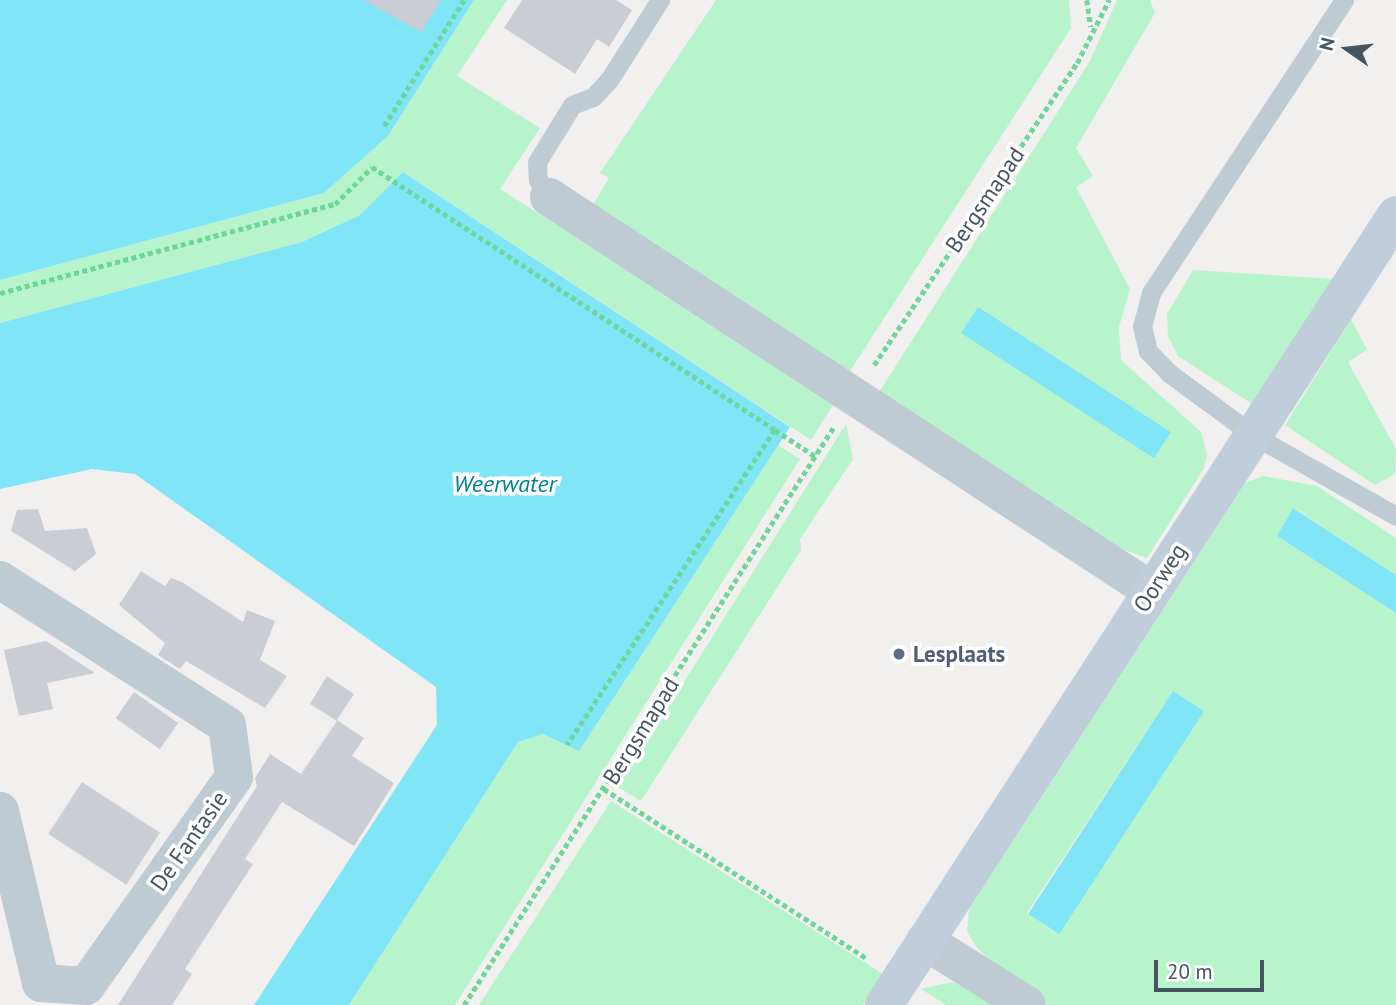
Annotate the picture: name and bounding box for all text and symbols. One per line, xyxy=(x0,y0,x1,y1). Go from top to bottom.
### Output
north arrow xyxy=(1312,14,1382,84)
text: N xyxy=(1313,35,1340,53)
street label: Bergsmapad xyxy=(940,142,1030,258)
water label: Weerwater xyxy=(454,470,556,498)
street label: Oorweg xyxy=(1128,538,1192,618)
place label: Lesplaats xyxy=(913,640,1005,668)
marker: Lesplaats xyxy=(891,646,907,662)
street label: Bergsmapad xyxy=(597,672,685,790)
street label: De Fantasie xyxy=(145,786,233,896)
scale bar xyxy=(1158,946,1268,990)
text: 20 m xyxy=(1167,958,1213,985)

